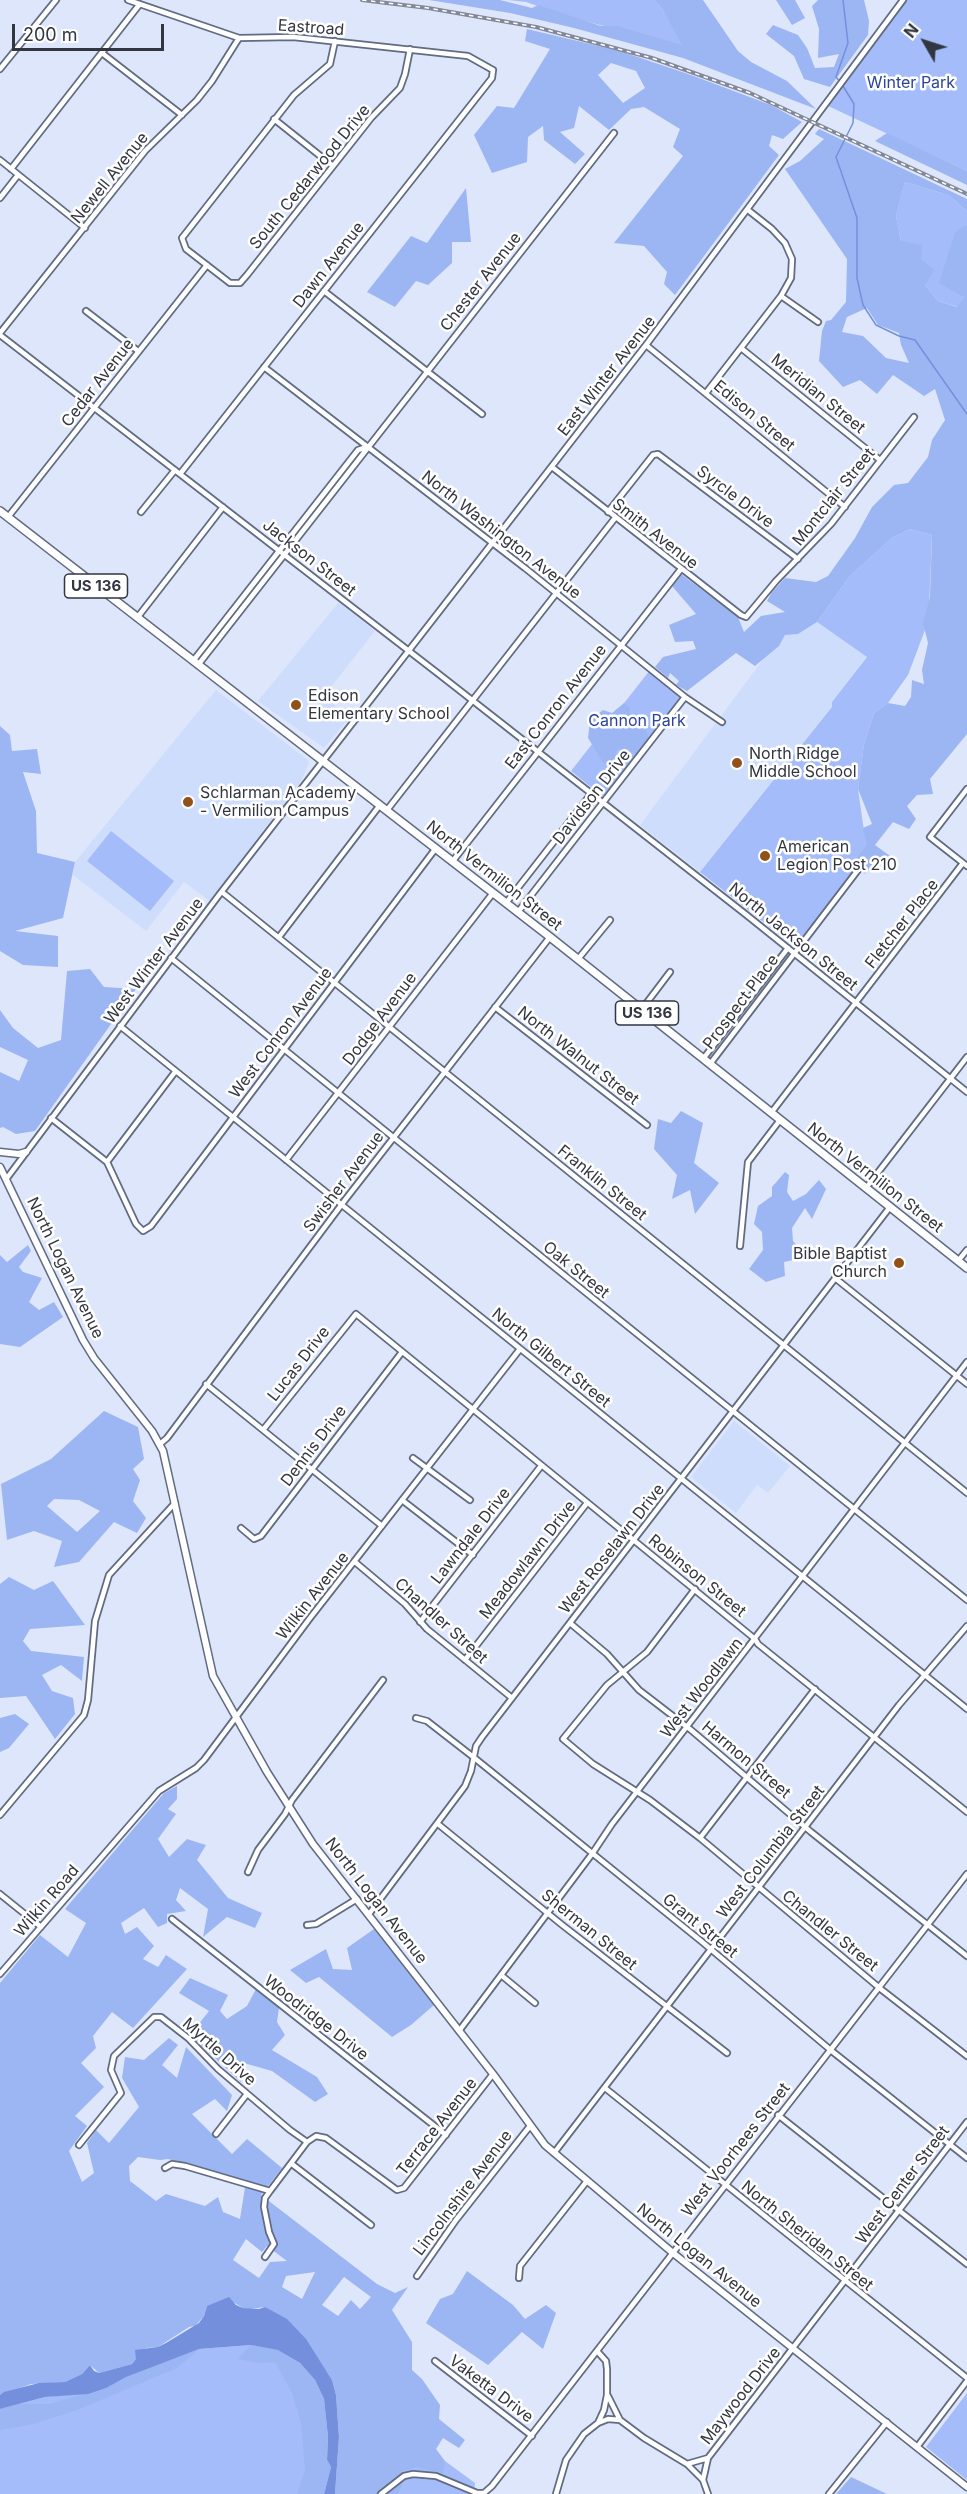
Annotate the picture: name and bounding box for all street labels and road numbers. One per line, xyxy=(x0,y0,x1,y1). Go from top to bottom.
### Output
street label: Eastroad xyxy=(277,16,345,40)
street label: South Cedarwood Drive xyxy=(246,101,374,253)
street label: Newell Avenue xyxy=(67,129,153,227)
street label: Dawn Avenue xyxy=(289,218,369,312)
street label: Chester Avenue xyxy=(436,229,526,335)
street label: East Winter Avenue xyxy=(554,312,660,440)
street label: Cedar Avenue xyxy=(58,335,138,431)
street label: Meridian Street xyxy=(767,350,869,438)
street label: Edison Street xyxy=(709,376,799,456)
street label: Montclair Street xyxy=(789,444,879,550)
street label: Syrcle Drive xyxy=(693,462,777,532)
street label: North Washington Avenue xyxy=(417,467,585,603)
street label: Smith Avenue xyxy=(608,495,702,573)
street label: Jackson Street xyxy=(258,516,360,600)
road number: US 136 xyxy=(64,574,128,598)
street label: East Conron Avenue xyxy=(501,641,611,773)
street label: Davidson Drive xyxy=(549,746,635,848)
street label: North Vermilion Street xyxy=(422,817,566,935)
street label: Fletcher Place xyxy=(861,876,943,972)
street label: North Jackson Street xyxy=(725,879,861,995)
street label: West Winter Avenue xyxy=(100,894,208,1028)
street label: Prospect Place xyxy=(699,951,783,1053)
street label: West Conron Avenue xyxy=(226,964,336,1102)
street label: Dodge Avenue xyxy=(339,969,421,1069)
road number: US 136 xyxy=(616,1001,678,1025)
street label: North Walnut Street xyxy=(513,1003,643,1109)
street label: North Vermilion Street xyxy=(803,1119,947,1237)
street label: Swisher Avenue xyxy=(300,1128,388,1236)
street label: Franklin Street xyxy=(554,1141,650,1225)
street label: North Logan Avenue xyxy=(22,1194,108,1342)
street label: Oak Street xyxy=(539,1237,613,1303)
street label: North Gilbert Street xyxy=(488,1304,614,1412)
street label: Lucas Drive xyxy=(264,1323,334,1405)
street label: Dennis Drive xyxy=(277,1402,351,1490)
street label: West Roselawn Drive xyxy=(555,1480,669,1618)
street label: Lawndale Drive xyxy=(427,1484,515,1588)
street label: Meadowlawn Drive xyxy=(476,1497,580,1623)
street label: Robinson Street xyxy=(644,1531,750,1621)
street label: Wilkin Avenue xyxy=(273,1548,353,1644)
street label: Chandler Street xyxy=(391,1574,491,1668)
street label: West Woodlawn xyxy=(657,1634,747,1742)
street label: Harmon Street xyxy=(698,1717,794,1803)
street label: West Columbia Street xyxy=(713,1782,829,1922)
street label: North Logan Avenue xyxy=(321,1834,431,1968)
street label: Wilkin Road xyxy=(11,1861,83,1941)
street label: Sherman Street xyxy=(537,1886,641,1974)
street label: Chandler Street xyxy=(778,1886,882,1976)
street label: Grant Street xyxy=(658,1890,742,1962)
street label: Woodridge Drive xyxy=(260,1971,372,2065)
street label: Myrtle Drive xyxy=(178,2014,260,2090)
street label: Terrace Avenue xyxy=(393,2074,481,2180)
street label: West Voorhees Street xyxy=(678,2079,794,2221)
street label: West Center Street xyxy=(852,2122,954,2248)
street label: Lincolnshire Avenue xyxy=(410,2127,516,2259)
street label: North Sheridan Street xyxy=(737,2177,877,2295)
street label: North Logan Avenue xyxy=(633,2200,765,2312)
street label: Maywood Drive xyxy=(697,2344,785,2448)
street label: Vaketta Drive xyxy=(445,2351,537,2427)

